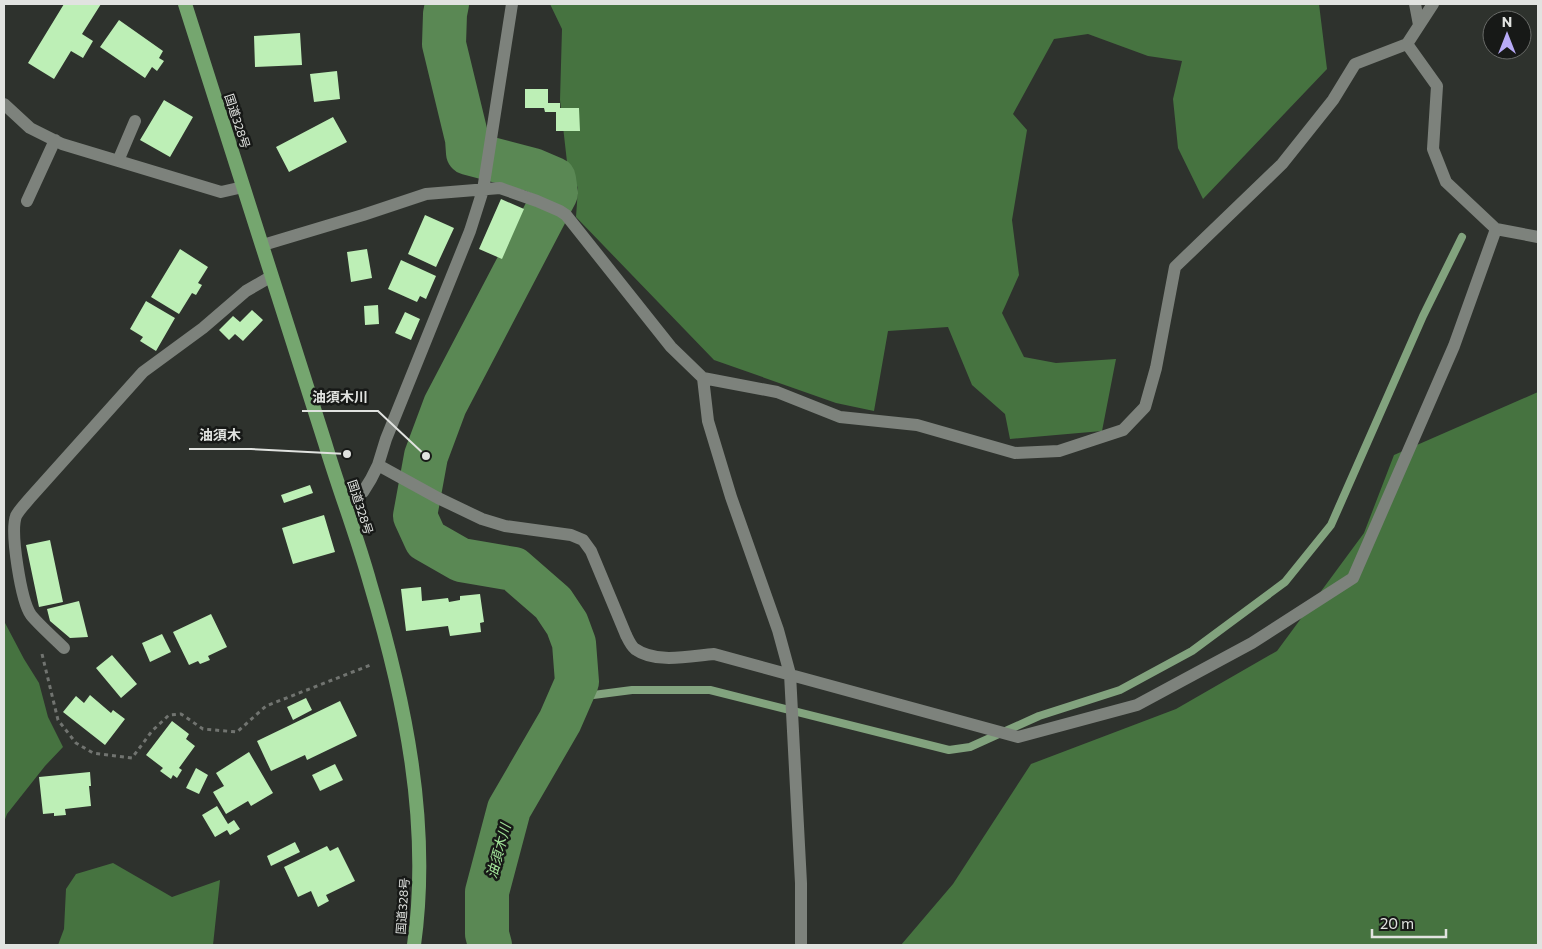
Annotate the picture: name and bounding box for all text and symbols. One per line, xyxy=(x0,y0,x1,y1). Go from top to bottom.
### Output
north arrow xyxy=(1482,10,1532,60)
text: N xyxy=(1502,13,1512,30)
street label: 国道328号 xyxy=(223,92,253,150)
callout: 油須木川 xyxy=(302,382,378,411)
text: 油須木川 xyxy=(312,388,368,405)
callout: 油須木 xyxy=(189,420,251,449)
text: 油須木 xyxy=(199,426,241,443)
street label: 国道328号 xyxy=(346,478,376,536)
water label: 油須木川 xyxy=(483,820,514,880)
street label: 国道328号 xyxy=(393,877,411,935)
scale bar xyxy=(1372,906,1446,938)
text: 20 m xyxy=(1380,914,1414,932)

